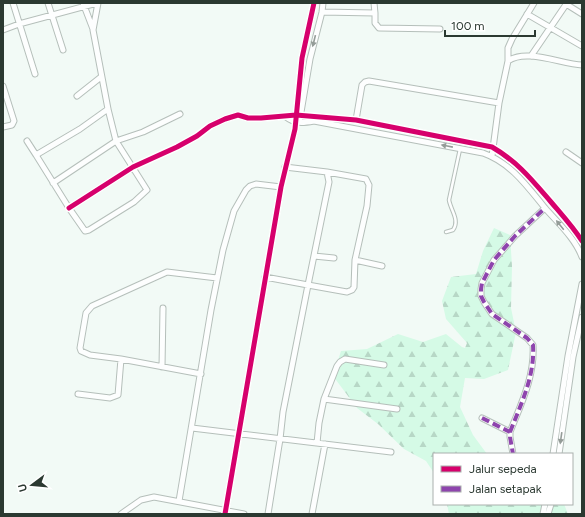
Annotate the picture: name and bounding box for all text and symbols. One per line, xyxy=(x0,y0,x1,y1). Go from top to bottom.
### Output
scale bar xyxy=(445,12,535,38)
text: 100 m xyxy=(451,19,485,33)
one-way arrow xyxy=(311,35,317,47)
one-way arrow xyxy=(441,143,453,149)
one-way arrow xyxy=(556,220,565,231)
one-way arrow xyxy=(558,432,564,445)
legend xyxy=(433,453,573,505)
text: Jalur sepeda xyxy=(469,462,537,476)
north arrow xyxy=(12,465,52,505)
text: U xyxy=(15,482,30,493)
text: Jalan setapak xyxy=(469,482,542,496)

